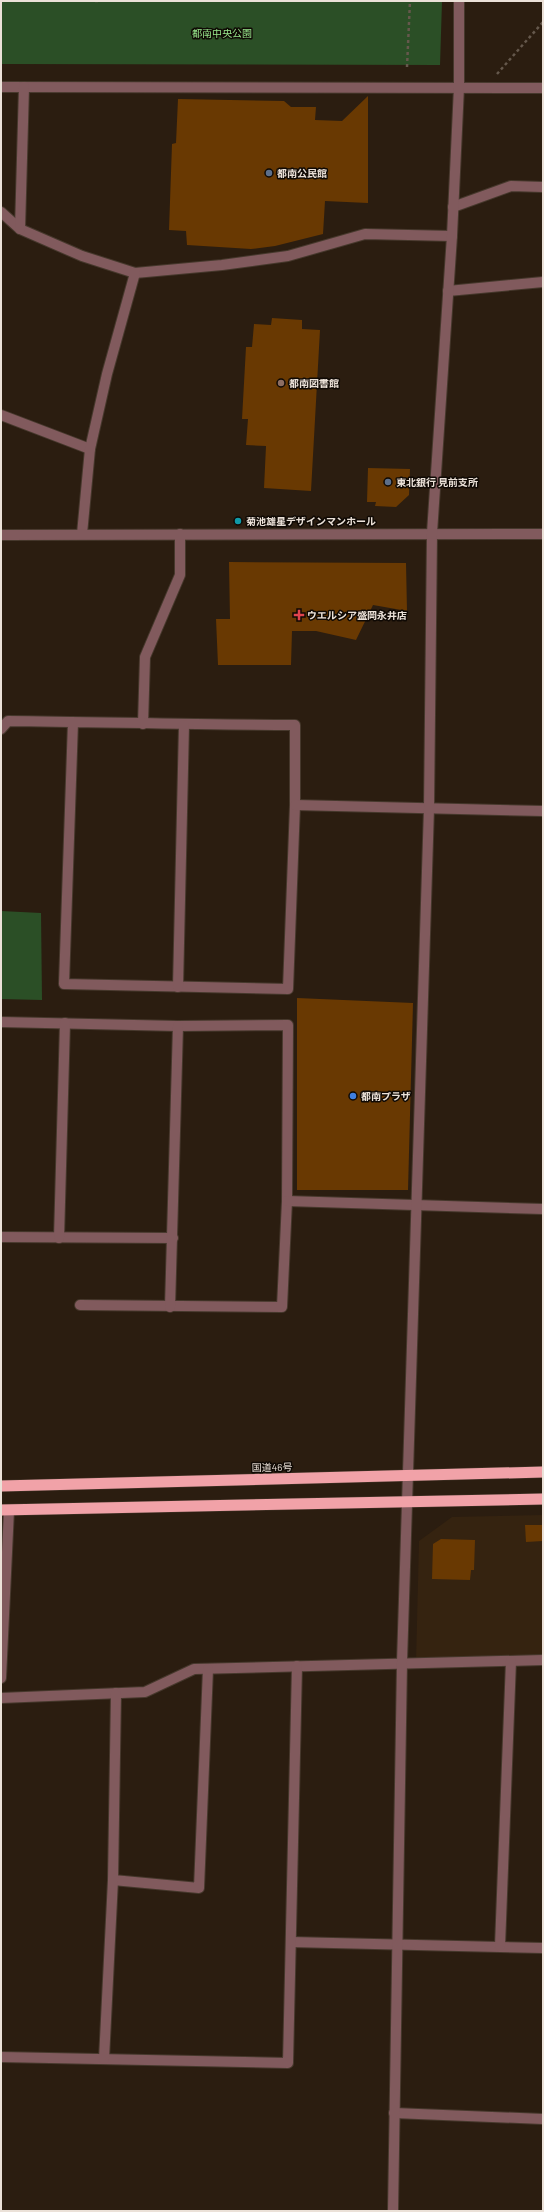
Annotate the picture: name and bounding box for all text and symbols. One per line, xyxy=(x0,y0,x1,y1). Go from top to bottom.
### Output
park label: 都南中央公園 xyxy=(192,27,252,39)
place label: 都南公民館 xyxy=(277,167,327,179)
marker: 都南公民館 xyxy=(264,168,274,178)
place label: 都南図書館 xyxy=(289,377,339,389)
marker: 都南図書館 xyxy=(276,378,286,388)
place label: 東北銀行 見前支所 xyxy=(396,476,478,488)
marker: 東北銀行 見前支所 xyxy=(383,477,393,487)
place label: 菊池雄星デザインマンホール xyxy=(246,515,376,527)
marker: 菊池雄星デザインマンホール xyxy=(233,516,243,526)
place label: ウエルシア盛岡永井店 xyxy=(307,609,407,621)
marker: ウエルシア盛岡永井店 xyxy=(294,610,304,620)
place label: 都南プラザ xyxy=(361,1090,411,1102)
marker: 都南プラザ xyxy=(348,1091,358,1101)
street label: 国道46号 xyxy=(252,1461,292,1473)

